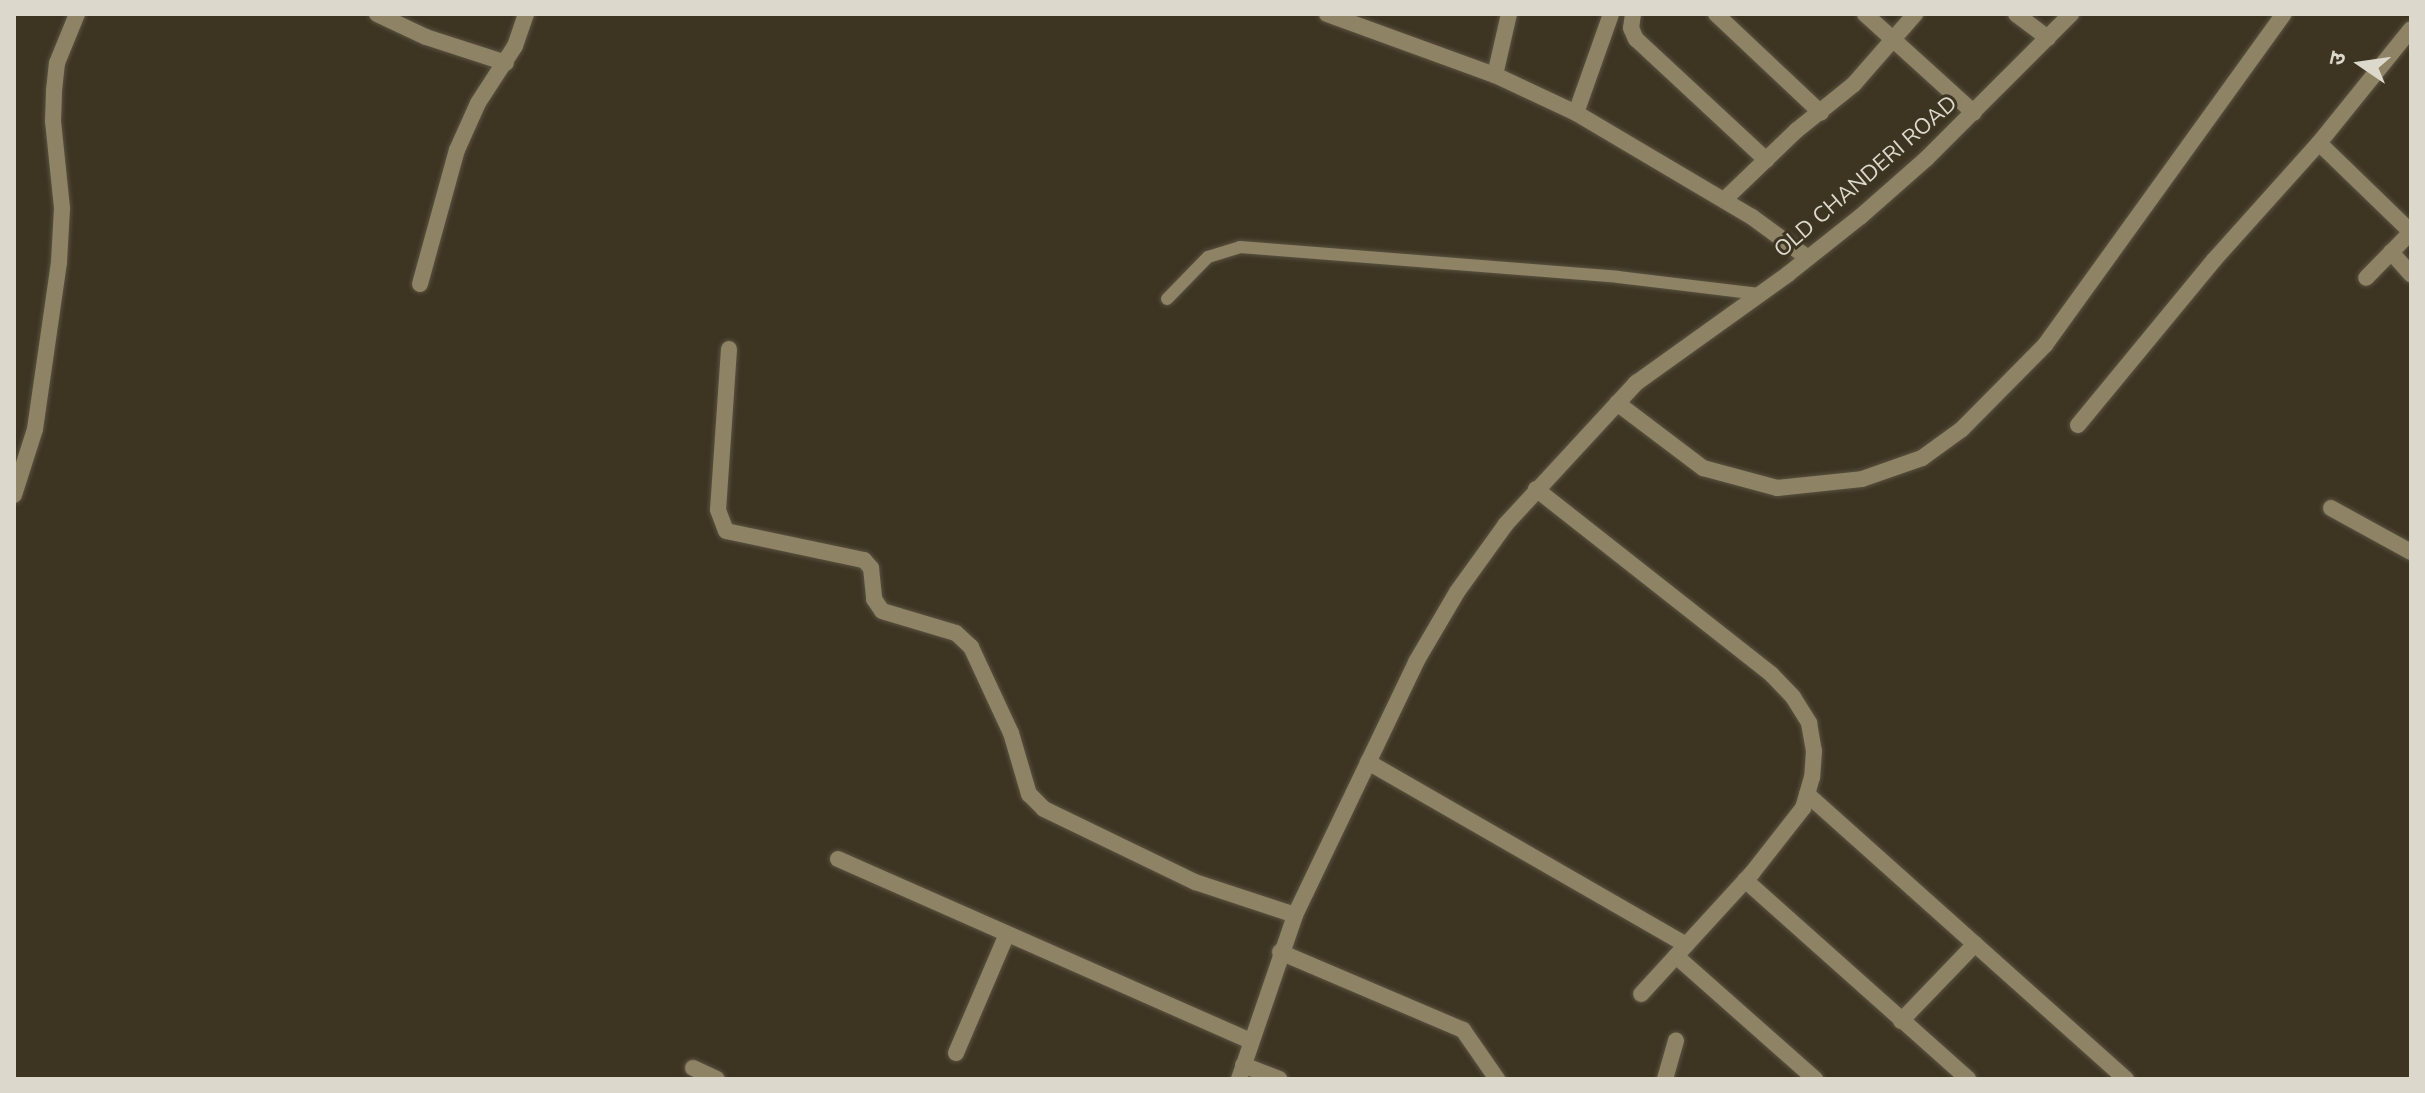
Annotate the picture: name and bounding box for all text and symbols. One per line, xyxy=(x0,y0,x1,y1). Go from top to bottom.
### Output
north arrow xyxy=(2321,24,2401,104)
text: उ xyxy=(2322,49,2354,68)
street label: OLD CHANDERI ROAD xyxy=(1769,90,1963,264)

